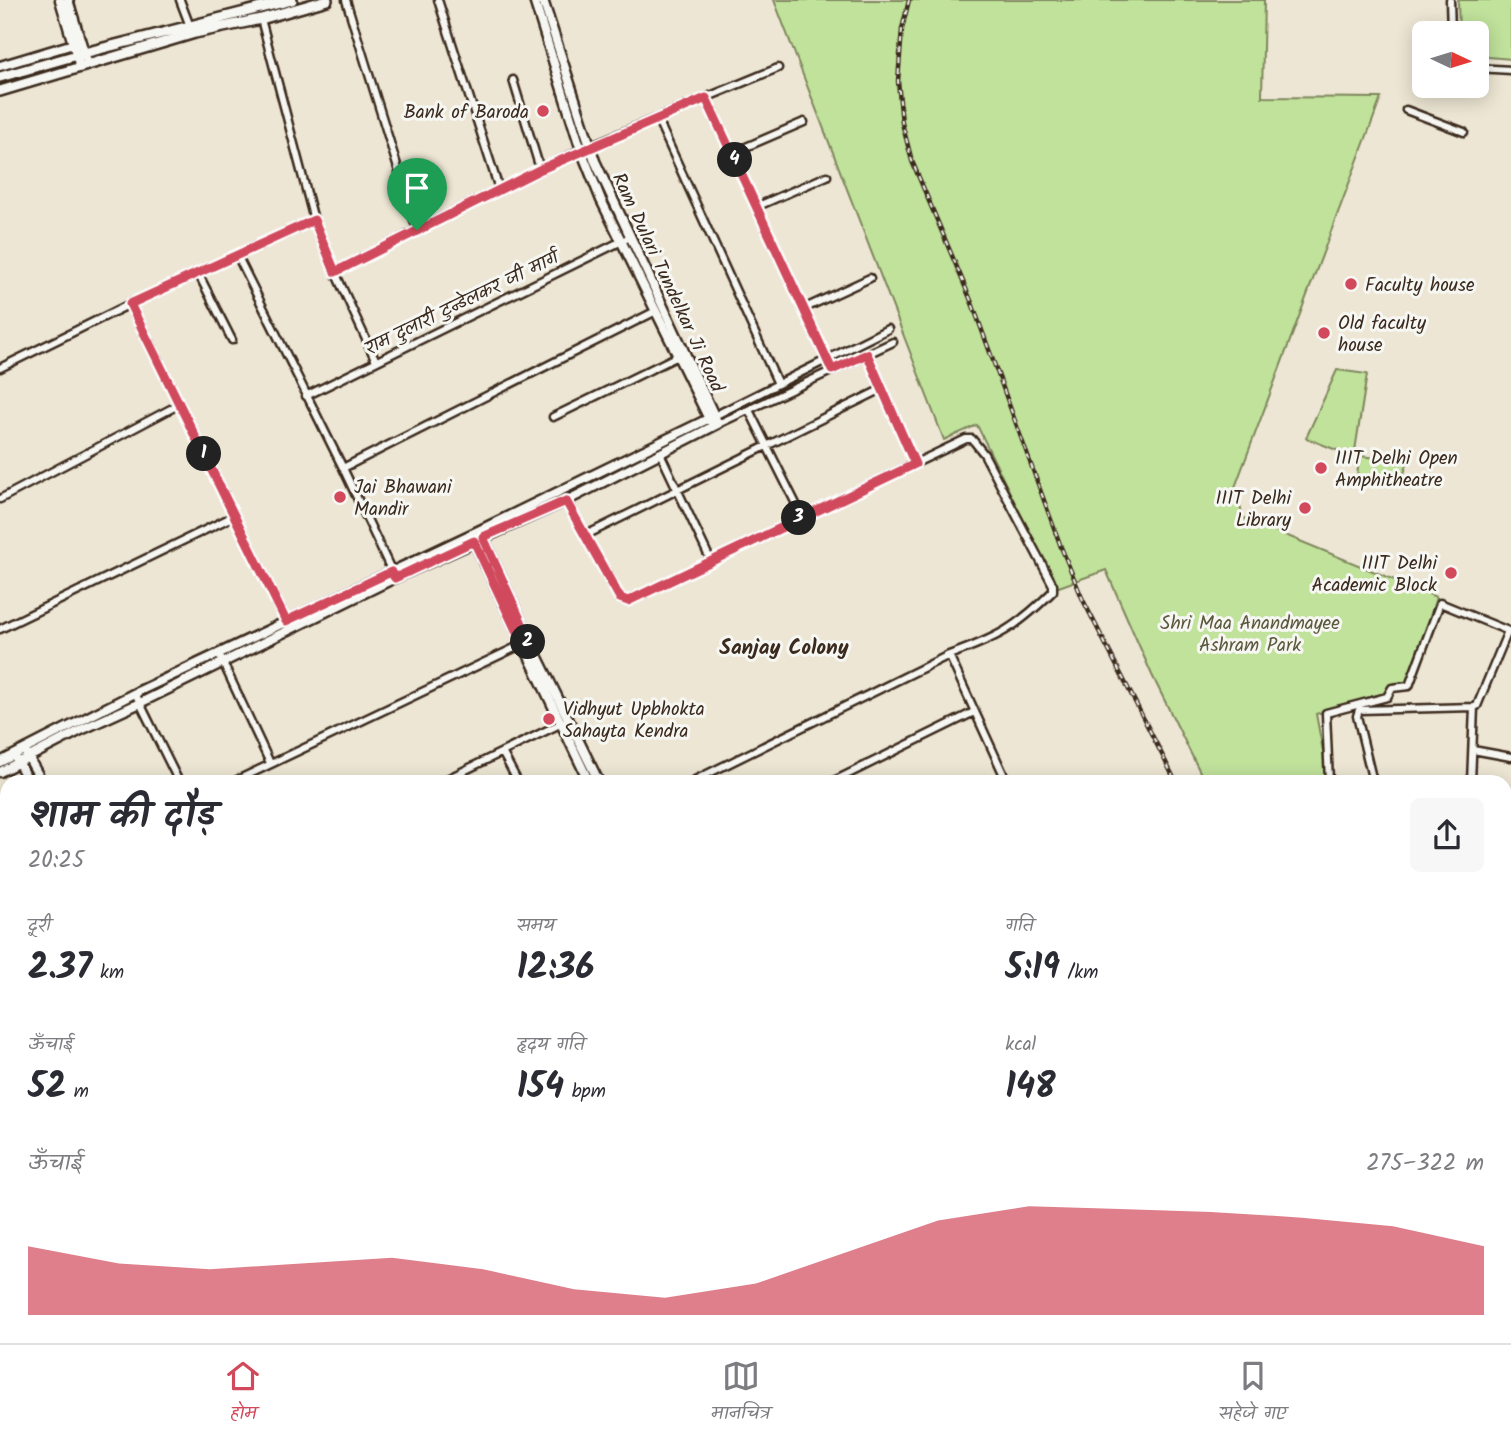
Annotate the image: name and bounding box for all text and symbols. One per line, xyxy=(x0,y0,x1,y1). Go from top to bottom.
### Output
north arrow xyxy=(1412,21,1489,98)
map controls xyxy=(1412,21,1489,98)
place label: Bank of Baroda xyxy=(404,98,529,128)
marker: Bank of Baroda xyxy=(535,103,551,119)
pin: 4 xyxy=(718,142,752,178)
text: 4 xyxy=(729,144,740,174)
pin xyxy=(387,158,447,230)
street label: Ram Dulari Tundelkar Ji Road xyxy=(603,168,732,398)
icon: arrive xyxy=(398,169,436,207)
street label: राम दुलारी टुन्डेलकर जी मार्ग xyxy=(360,242,567,364)
place label: Faculty house xyxy=(1365,271,1475,301)
marker: Faculty house xyxy=(1343,276,1359,292)
place label: Old faculty house xyxy=(1338,309,1427,361)
marker: Old faculty house xyxy=(1316,325,1332,341)
pin: 1 xyxy=(186,436,222,472)
text: 1 xyxy=(201,438,206,468)
place label: IIIT Delhi Open Amphitheatre xyxy=(1335,444,1458,496)
marker: IIIT Delhi Open Amphitheatre xyxy=(1313,460,1329,476)
place label: Jai Bhawani Mandir xyxy=(354,473,453,525)
place label: IIIT Delhi Library xyxy=(1215,484,1292,536)
marker: Jai Bhawani Mandir xyxy=(332,489,348,505)
pin: 3 xyxy=(782,500,816,536)
marker: IIIT Delhi Library xyxy=(1297,500,1313,516)
text: 3 xyxy=(793,502,804,532)
place label: IIIT Delhi Academic Block xyxy=(1312,549,1438,601)
marker: IIIT Delhi Academic Block xyxy=(1443,565,1459,581)
park label: Shri Maa Anandmayee Ashram Park xyxy=(1160,609,1340,661)
pin: 2 xyxy=(510,624,546,660)
text: 2 xyxy=(522,626,533,656)
district label: Sanjay Colony xyxy=(719,632,849,665)
place label: Vidhyut Upbhokta Sahayta Kendra xyxy=(563,695,705,747)
marker: Vidhyut Upbhokta Sahayta Kendra xyxy=(541,711,557,727)
text: शाम की दौड़ xyxy=(28,787,216,847)
button: share xyxy=(1410,798,1484,872)
text: 20:25 xyxy=(28,843,84,879)
text: दूरी xyxy=(28,911,51,941)
text: समय xyxy=(517,911,555,941)
text: गति xyxy=(1005,911,1034,941)
text: 2.37 xyxy=(28,941,92,997)
text: 12:36 xyxy=(517,941,594,997)
text: 5:19 xyxy=(1005,941,1060,997)
text: km xyxy=(92,958,124,988)
text: /km xyxy=(1060,958,1098,988)
text: ऊँचाई xyxy=(28,1030,73,1060)
text: हृदय गति xyxy=(517,1030,585,1060)
text: kcal xyxy=(1005,1030,1036,1060)
text: 52 xyxy=(28,1060,66,1116)
text: 154 xyxy=(517,1060,564,1116)
text: 148 xyxy=(1005,1060,1056,1116)
text: m xyxy=(66,1077,89,1107)
text: bpm xyxy=(564,1077,606,1107)
text: ऊँचाई xyxy=(28,1146,83,1182)
text: 275–322 m xyxy=(1366,1146,1484,1182)
tab: होम xyxy=(224,1357,262,1429)
tab: मानचित्र xyxy=(711,1357,770,1429)
tab: सहेजे गए xyxy=(1219,1357,1287,1429)

